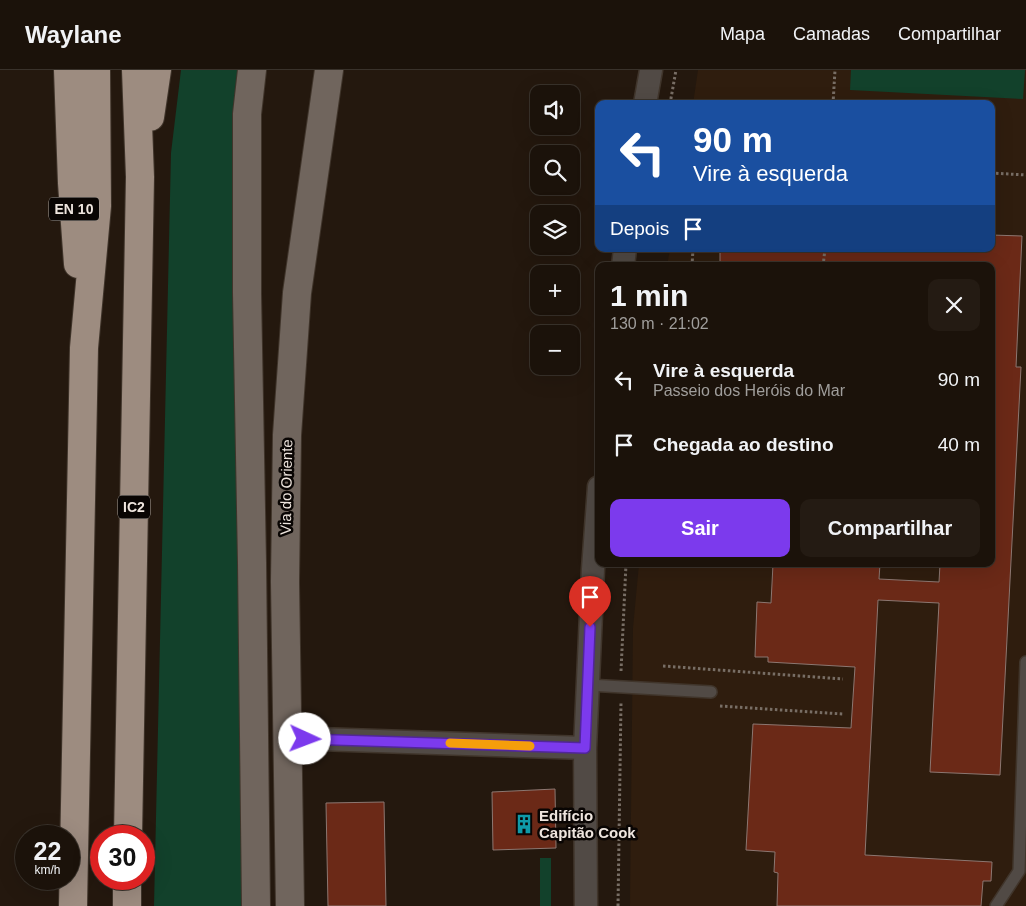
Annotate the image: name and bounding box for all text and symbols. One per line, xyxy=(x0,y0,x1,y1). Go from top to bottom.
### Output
text: Waylane xyxy=(25,21,121,48)
text: Mapa xyxy=(720,24,765,44)
text: Camadas xyxy=(793,24,870,44)
text: Compartilhar xyxy=(898,24,1001,44)
map controls xyxy=(530,85,580,375)
button: sound xyxy=(530,85,580,135)
icon: left xyxy=(610,120,675,185)
text: 90 m xyxy=(693,120,773,159)
button: search xyxy=(530,145,580,195)
text: Vire à esquerda xyxy=(693,161,848,186)
road number: EN 10 xyxy=(49,198,99,220)
button: layers xyxy=(530,205,580,255)
icon: arrive xyxy=(679,215,707,243)
text: Depois xyxy=(610,218,669,239)
button: + xyxy=(530,265,580,315)
text: 1 min xyxy=(610,279,688,312)
button: close xyxy=(928,279,980,331)
text: 130 m · 21:02 xyxy=(610,315,709,332)
button: − xyxy=(530,325,580,375)
text: Vire à esquerda xyxy=(653,360,794,381)
icon: left xyxy=(610,366,638,394)
text: 90 m xyxy=(938,369,980,390)
text: Passeio dos Heróis do Mar xyxy=(653,382,845,399)
icon: arrive xyxy=(610,431,638,459)
text: Chegada ao destino xyxy=(653,434,834,455)
text: 40 m xyxy=(938,434,980,455)
street label: Via do Oriente xyxy=(277,439,295,535)
road number: IC2 xyxy=(118,496,150,518)
button: Sair xyxy=(610,499,790,557)
button: Compartilhar xyxy=(800,499,980,557)
pin xyxy=(569,576,611,627)
icon: arrive xyxy=(576,583,604,611)
position arrow xyxy=(278,712,330,764)
place label: Edifício Capitão Cook xyxy=(539,807,636,841)
building icon: Edifício Capitão Cook xyxy=(513,813,535,835)
speed limit sign: 30 xyxy=(90,825,155,890)
text: 22 xyxy=(34,837,61,865)
text: km/h xyxy=(34,863,61,877)

